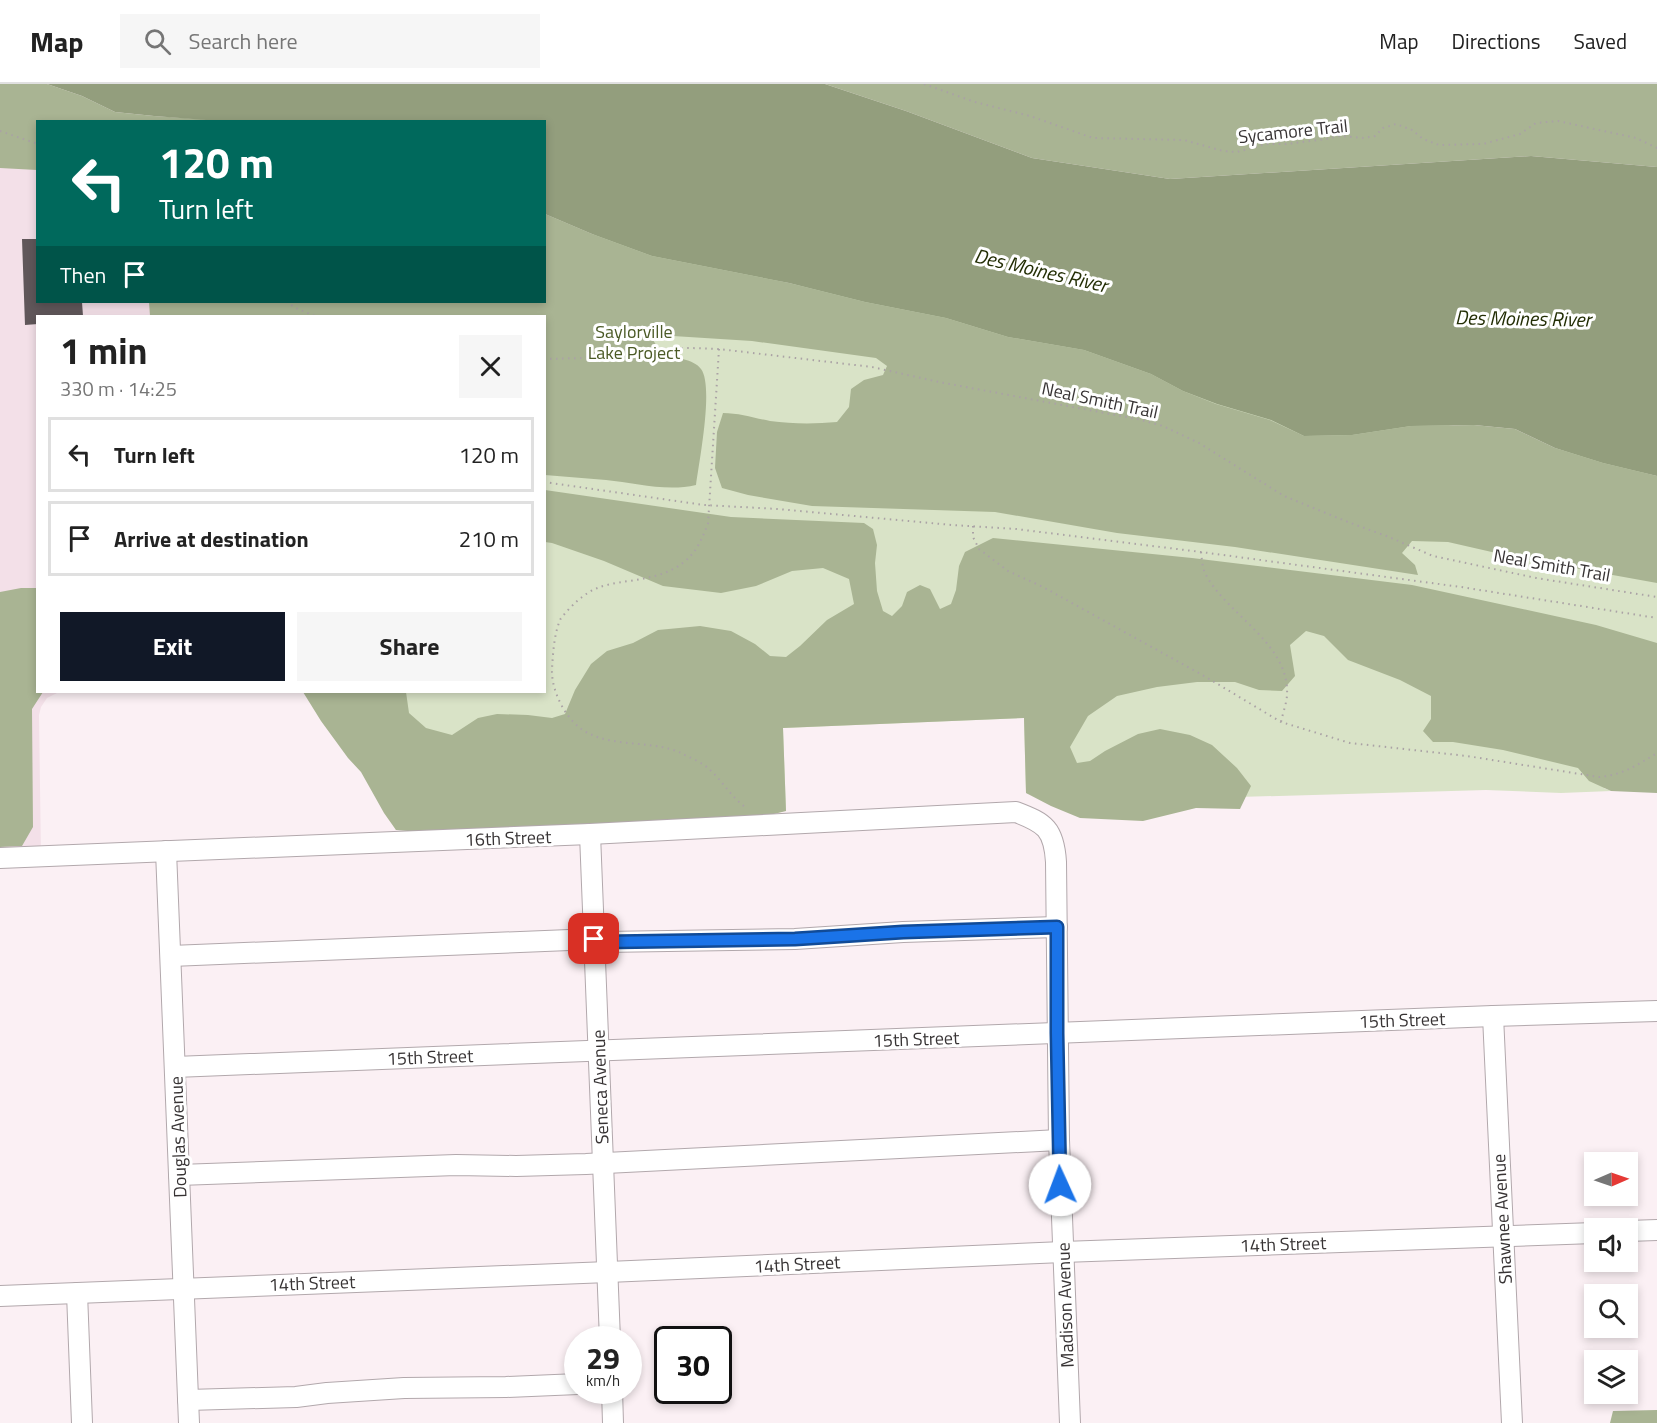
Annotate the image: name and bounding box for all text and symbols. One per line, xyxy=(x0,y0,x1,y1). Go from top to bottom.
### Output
search box xyxy=(120,14,540,68)
text: Map xyxy=(30,20,84,63)
text: Search here xyxy=(189,24,298,58)
icon: search xyxy=(141,25,174,58)
text: Map xyxy=(1379,25,1419,57)
text: Directions xyxy=(1452,25,1541,57)
text: Saved xyxy=(1574,25,1627,57)
street label: Sycamore Trail xyxy=(1237,112,1349,150)
text: 120 m xyxy=(159,130,274,194)
icon: left xyxy=(60,144,138,222)
text: Turn left xyxy=(159,188,253,229)
water label: Des Moines River xyxy=(971,240,1113,301)
text: Then xyxy=(60,258,106,292)
icon: arrive xyxy=(118,258,151,291)
water label: Des Moines River xyxy=(1455,301,1594,335)
park label: Saylorville Lake Project xyxy=(588,318,681,366)
text: 1 min xyxy=(60,323,147,378)
button: close xyxy=(459,335,522,398)
text: 330 m · 14:25 xyxy=(60,373,177,404)
street label: Neal Smith Trail xyxy=(1039,375,1161,425)
icon: left xyxy=(63,438,96,471)
text: Turn left xyxy=(114,438,195,472)
text: 120 m xyxy=(459,438,519,472)
icon: arrive xyxy=(63,522,96,555)
text: Arrive at destination xyxy=(114,522,309,556)
text: 210 m xyxy=(459,522,519,556)
street label: Neal Smith Trail xyxy=(1491,541,1613,589)
button: Exit xyxy=(60,612,285,681)
button: Share xyxy=(297,612,522,681)
street label: 16th Street xyxy=(464,823,552,853)
pin xyxy=(568,913,619,964)
icon: arrive xyxy=(577,922,610,955)
street label: 15th Street xyxy=(1358,1005,1446,1035)
street label: 15th Street xyxy=(872,1024,960,1054)
street label: Seneca Avenue xyxy=(585,1029,615,1145)
street label: 15th Street xyxy=(386,1042,474,1072)
street label: Douglas Avenue xyxy=(162,1076,194,1198)
north arrow xyxy=(1584,1152,1638,1206)
map controls xyxy=(1584,1152,1638,1404)
position arrow xyxy=(1028,1153,1092,1217)
street label: Shawnee Avenue xyxy=(1485,1153,1519,1285)
button: sound xyxy=(1584,1218,1638,1272)
street label: 14th Street xyxy=(1239,1229,1327,1259)
street label: Madison Avenue xyxy=(1049,1242,1081,1368)
street label: 14th Street xyxy=(753,1248,842,1280)
street label: 14th Street xyxy=(268,1268,356,1298)
button: search xyxy=(1584,1284,1638,1338)
speed limit sign: 30 xyxy=(654,1326,732,1404)
text: 29 xyxy=(586,1335,620,1381)
button: layers xyxy=(1584,1350,1638,1404)
text: km/h xyxy=(586,1369,620,1392)

